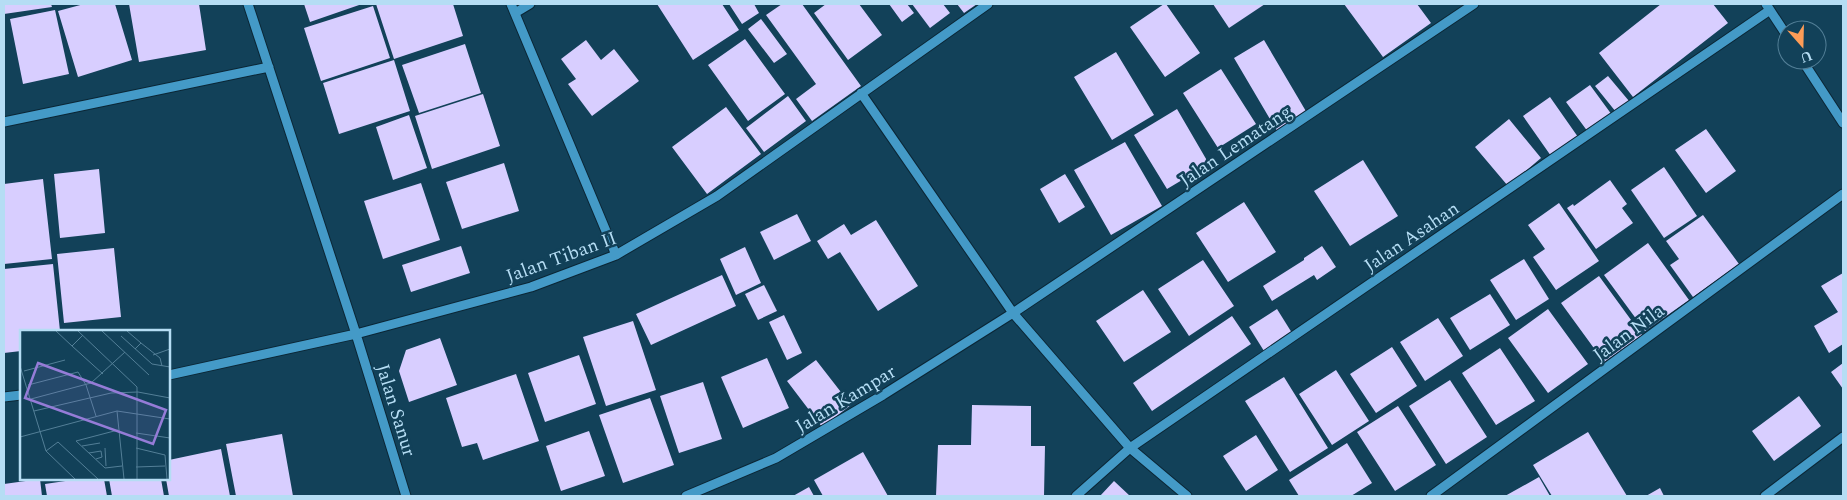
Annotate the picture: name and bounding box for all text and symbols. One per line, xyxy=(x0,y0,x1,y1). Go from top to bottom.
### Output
north arrow xyxy=(1777,20,1827,70)
text: U xyxy=(1797,45,1815,69)
street label: Jalan Lematang xyxy=(1173,98,1298,195)
street label: Jalan Asahan xyxy=(1358,195,1465,280)
street label: Jalan Tiban II xyxy=(502,224,621,291)
street label: Jalan Nila xyxy=(1587,297,1671,369)
inset map xyxy=(20,330,170,480)
street label: Jalan Kampar xyxy=(790,357,902,441)
street label: Jalan Sanur xyxy=(368,360,424,461)

